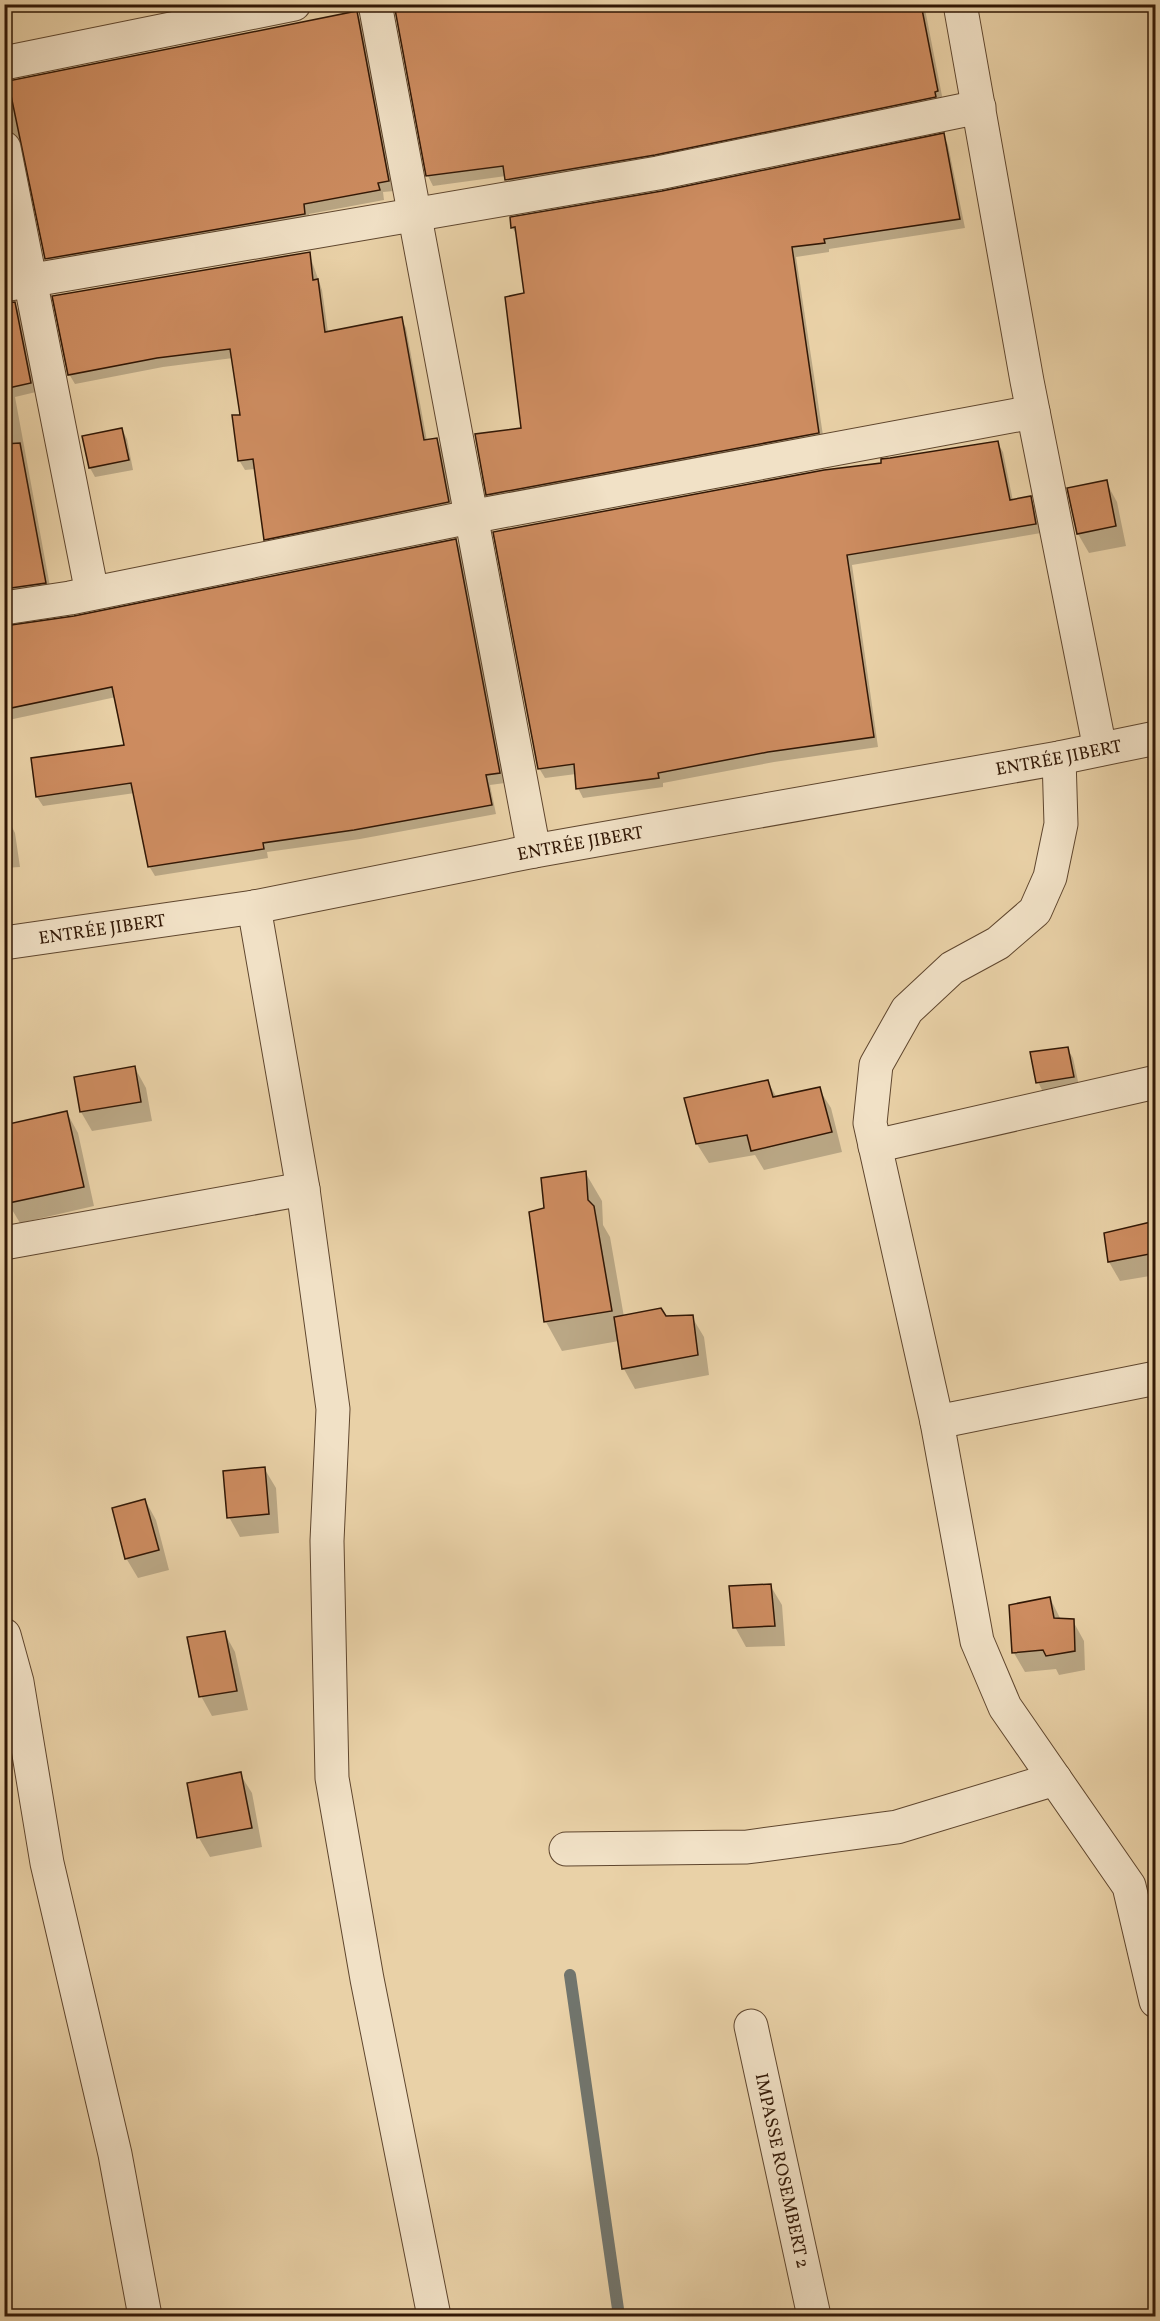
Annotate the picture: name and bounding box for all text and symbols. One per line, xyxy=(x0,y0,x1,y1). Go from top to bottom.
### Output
street label: ENTRÉE JIBERT xyxy=(994,734,1125,783)
street label: ENTRÉE JIBERT xyxy=(515,821,646,868)
street label: ENTRÉE JIBERT xyxy=(37,909,168,952)
street label: IMPASSE ROSEMBERT 2 xyxy=(748,2071,814,2271)

